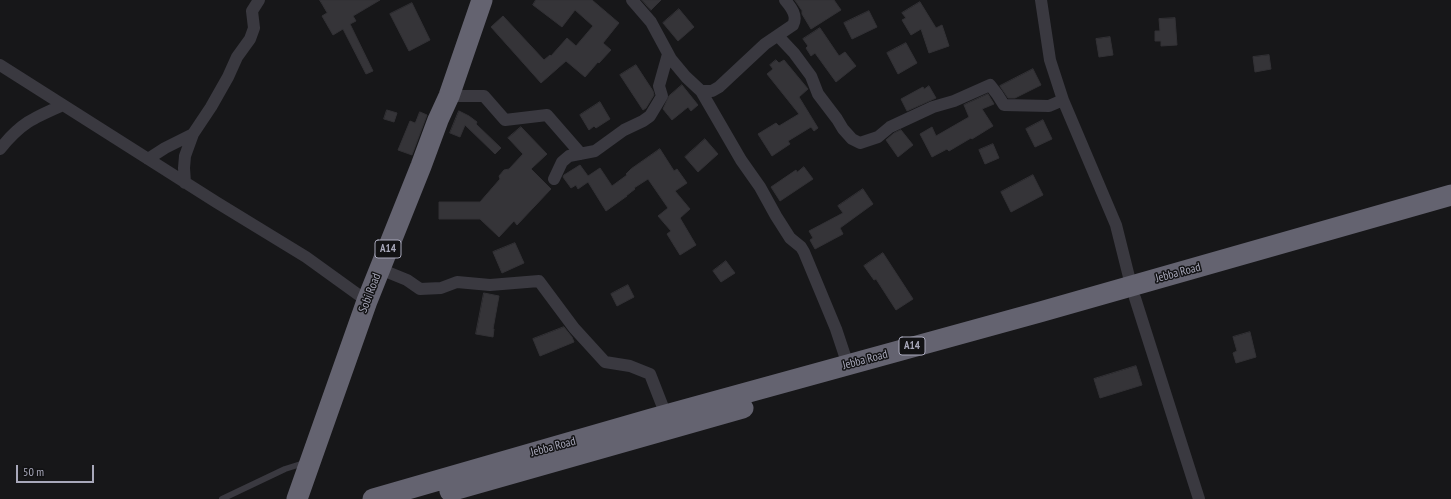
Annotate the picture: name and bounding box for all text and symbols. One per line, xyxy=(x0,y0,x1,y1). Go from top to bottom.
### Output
road number: A14 xyxy=(375,240,401,258)
street label: Jebba Road xyxy=(1154,260,1202,286)
street label: Sobi Road xyxy=(356,271,384,315)
road number: A14 xyxy=(899,337,925,355)
street label: Jebba Road xyxy=(841,347,889,373)
street label: Jebba Road xyxy=(529,434,577,460)
scale bar xyxy=(18,457,96,483)
text: 50 m xyxy=(23,464,44,479)

